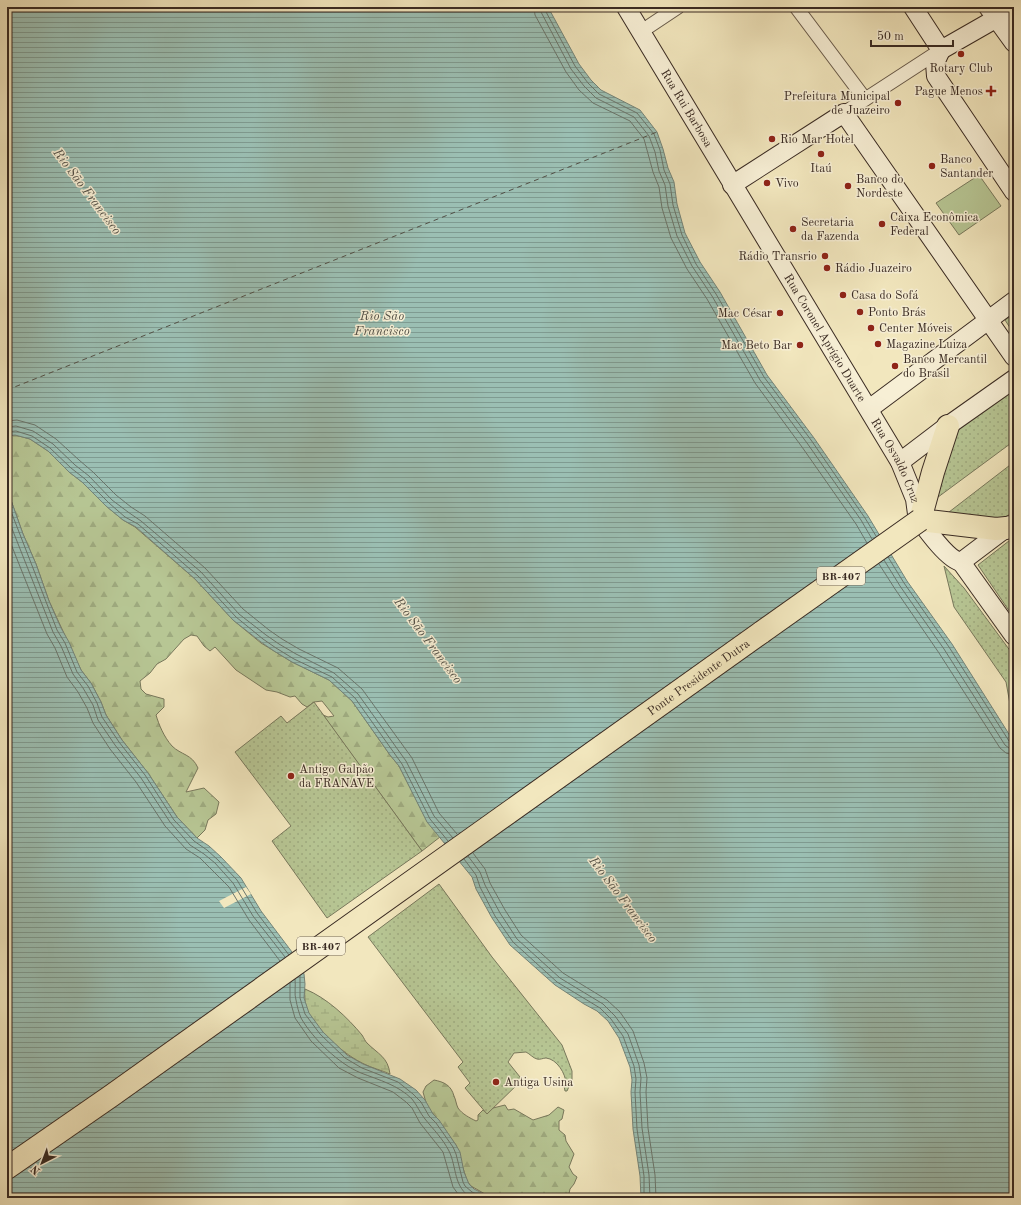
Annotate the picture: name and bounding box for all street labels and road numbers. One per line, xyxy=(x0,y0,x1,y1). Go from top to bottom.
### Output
street label: Rua Rui Barbosa xyxy=(658,68,714,150)
street label: Rua Coronel Aprígio Duarte xyxy=(781,272,868,405)
street label: Rua Osvaldo Cruz xyxy=(868,417,920,504)
road number: BR-407 xyxy=(817,567,865,585)
street label: Ponte Presidente Dutra xyxy=(646,638,753,718)
road number: BR-407 xyxy=(297,937,345,955)

